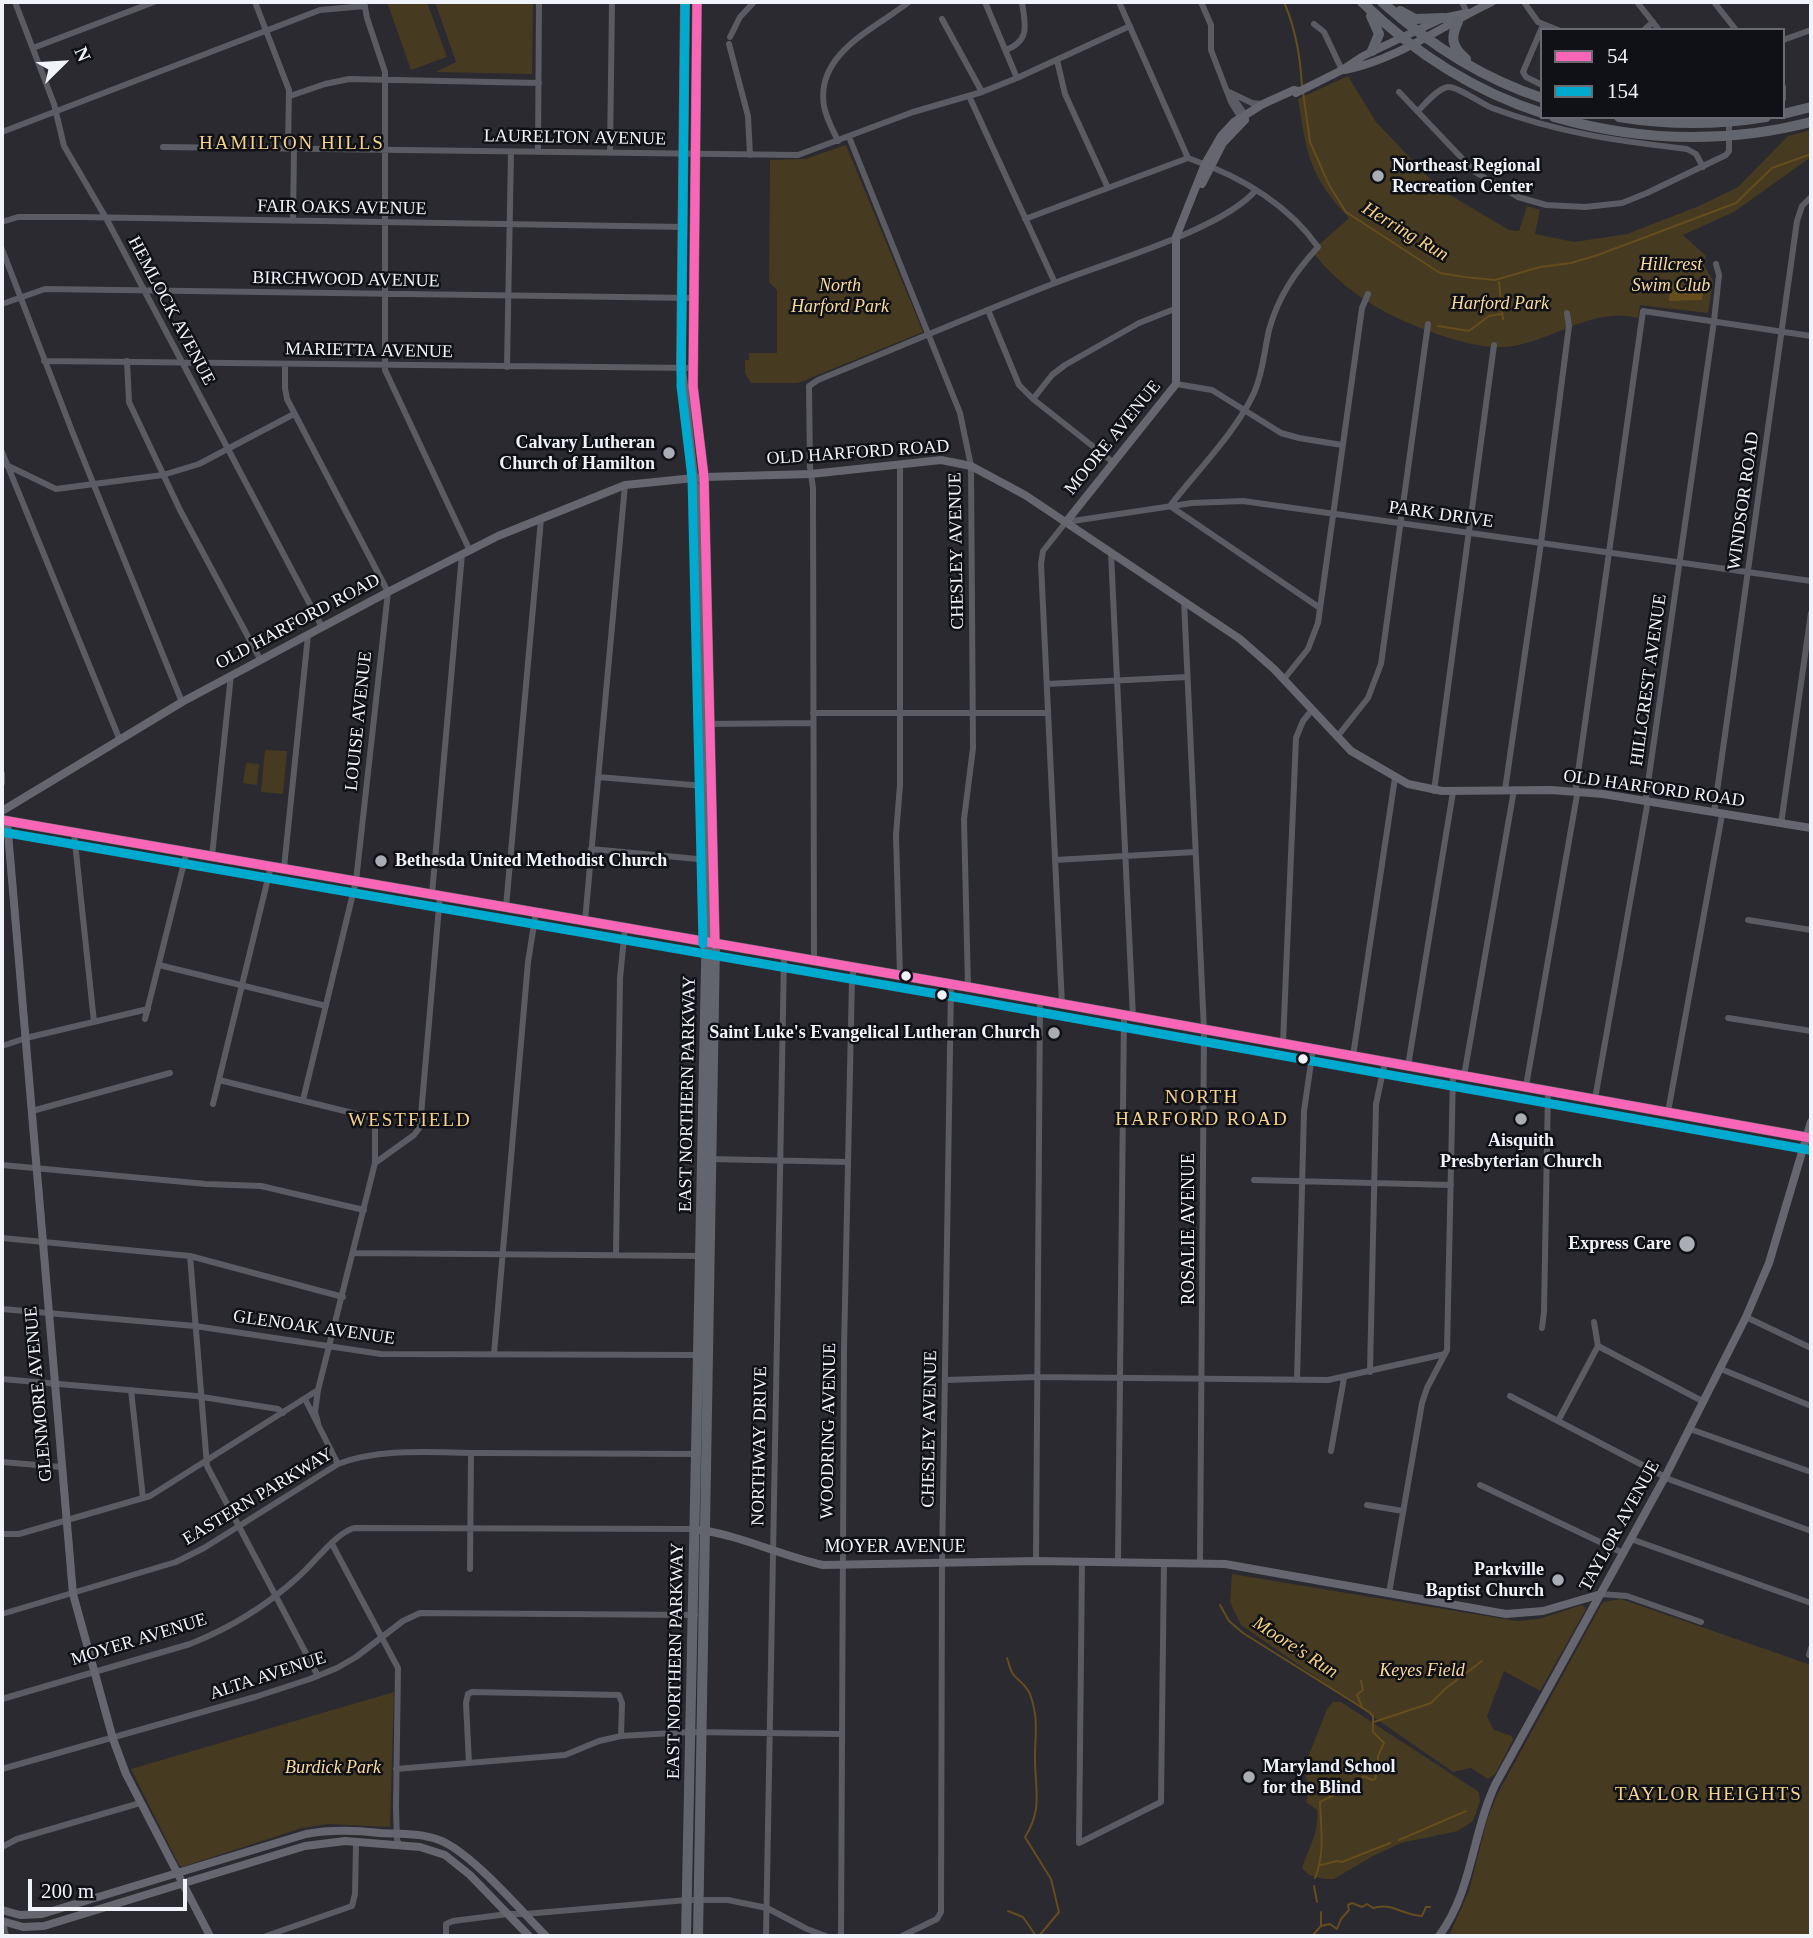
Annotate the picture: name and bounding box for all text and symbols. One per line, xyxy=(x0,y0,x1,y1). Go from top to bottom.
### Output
north arrow xyxy=(28,28,98,98)
legend xyxy=(1540,28,1785,119)
text: N xyxy=(70,44,95,65)
text: 54 xyxy=(1607,44,1628,68)
text: 154 xyxy=(1607,79,1639,103)
street label: LAURELTON AVENUE xyxy=(484,126,666,150)
district label: HAMILTON HILLS xyxy=(201,133,383,155)
place label: Northeast Regional Recreation Center xyxy=(1392,155,1540,198)
marker: Northeast Regional Recreation Center xyxy=(1370,168,1386,184)
street label: FAIR OAKS AVENUE xyxy=(257,196,427,220)
water label: Herring Run xyxy=(1358,197,1452,267)
street label: HEMLOCK AVENUE xyxy=(123,233,219,389)
park label: Hillcrest Swim Club xyxy=(1632,254,1710,296)
street label: BIRCHWOOD AVENUE xyxy=(252,268,440,292)
park label: North Harford Park xyxy=(791,275,889,318)
park label: Harford Park xyxy=(1451,293,1549,315)
street label: MARIETTA AVENUE xyxy=(285,339,453,363)
street label: MOORE AVENUE xyxy=(1060,376,1166,500)
street label: WINDSOR ROAD xyxy=(1724,430,1764,572)
place label: Calvary Lutheran Church of Hamilton xyxy=(499,432,655,474)
street label: OLD HARFORD ROAD xyxy=(766,436,950,470)
marker: Calvary Lutheran Church of Hamilton xyxy=(661,445,677,461)
street label: CHESLEY AVENUE xyxy=(945,472,969,630)
street label: PARK DRIVE xyxy=(1387,497,1495,533)
street label: OLD HARFORD ROAD xyxy=(212,570,384,674)
street label: HILLCREST AVENUE xyxy=(1626,593,1672,767)
street label: LOUISE AVENUE xyxy=(341,650,377,792)
street label: OLD HARFORD ROAD xyxy=(1562,766,1746,812)
place label: Bethesda United Methodist Church xyxy=(395,850,667,872)
marker: Bethesda United Methodist Church xyxy=(373,853,389,869)
unlabelled marker xyxy=(899,969,913,983)
street label: EAST NORTHERN PARKWAY xyxy=(675,976,701,1212)
unlabelled marker xyxy=(935,988,949,1002)
place label: Saint Luke's Evangelical Lutheran Church xyxy=(709,1022,1040,1044)
marker: Saint Luke's Evangelical Lutheran Church xyxy=(1046,1025,1062,1041)
unlabelled marker xyxy=(1296,1052,1310,1066)
district label: NORTH HARFORD ROAD xyxy=(1117,1087,1287,1131)
district label: WESTFIELD xyxy=(349,1110,471,1132)
marker: Aisquith Presbyterian Church xyxy=(1513,1111,1529,1127)
place label: Aisquith Presbyterian Church xyxy=(1440,1130,1602,1172)
street label: ROSALIE AVENUE xyxy=(1178,1153,1200,1305)
place label: Express Care xyxy=(1568,1233,1671,1255)
marker: Express Care xyxy=(1677,1234,1697,1254)
street label: GLENMORE AVENUE xyxy=(21,1305,57,1483)
street label: GLENOAK AVENUE xyxy=(232,1306,396,1350)
street label: WOODRING AVENUE xyxy=(817,1343,841,1519)
street label: CHESLEY AVENUE xyxy=(918,1350,942,1508)
street label: NORTHWAY DRIVE xyxy=(748,1366,772,1526)
street label: EASTERN PARKWAY xyxy=(179,1444,337,1550)
street label: TAYLOR AVENUE xyxy=(1575,1457,1665,1595)
street label: MOYER AVENUE xyxy=(824,1536,966,1558)
street label: EAST NORTHERN PARKWAY xyxy=(663,1543,689,1779)
place label: Parkville Baptist Church xyxy=(1426,1559,1544,1602)
marker: Parkville Baptist Church xyxy=(1550,1572,1566,1588)
street label: MOYER AVENUE xyxy=(68,1609,210,1671)
water label: Moore's Run xyxy=(1248,1612,1342,1684)
street label: ALTA AVENUE xyxy=(207,1647,329,1705)
park label: Keyes Field xyxy=(1379,1660,1465,1682)
place label: Maryland School for the Blind xyxy=(1263,1756,1396,1798)
park label: Burdick Park xyxy=(285,1757,381,1779)
marker: Maryland School for the Blind xyxy=(1241,1769,1257,1785)
district label: TAYLOR HEIGHTS xyxy=(1617,1784,1801,1806)
scale bar xyxy=(32,1864,191,1908)
text: 200 m xyxy=(41,1879,94,1903)

